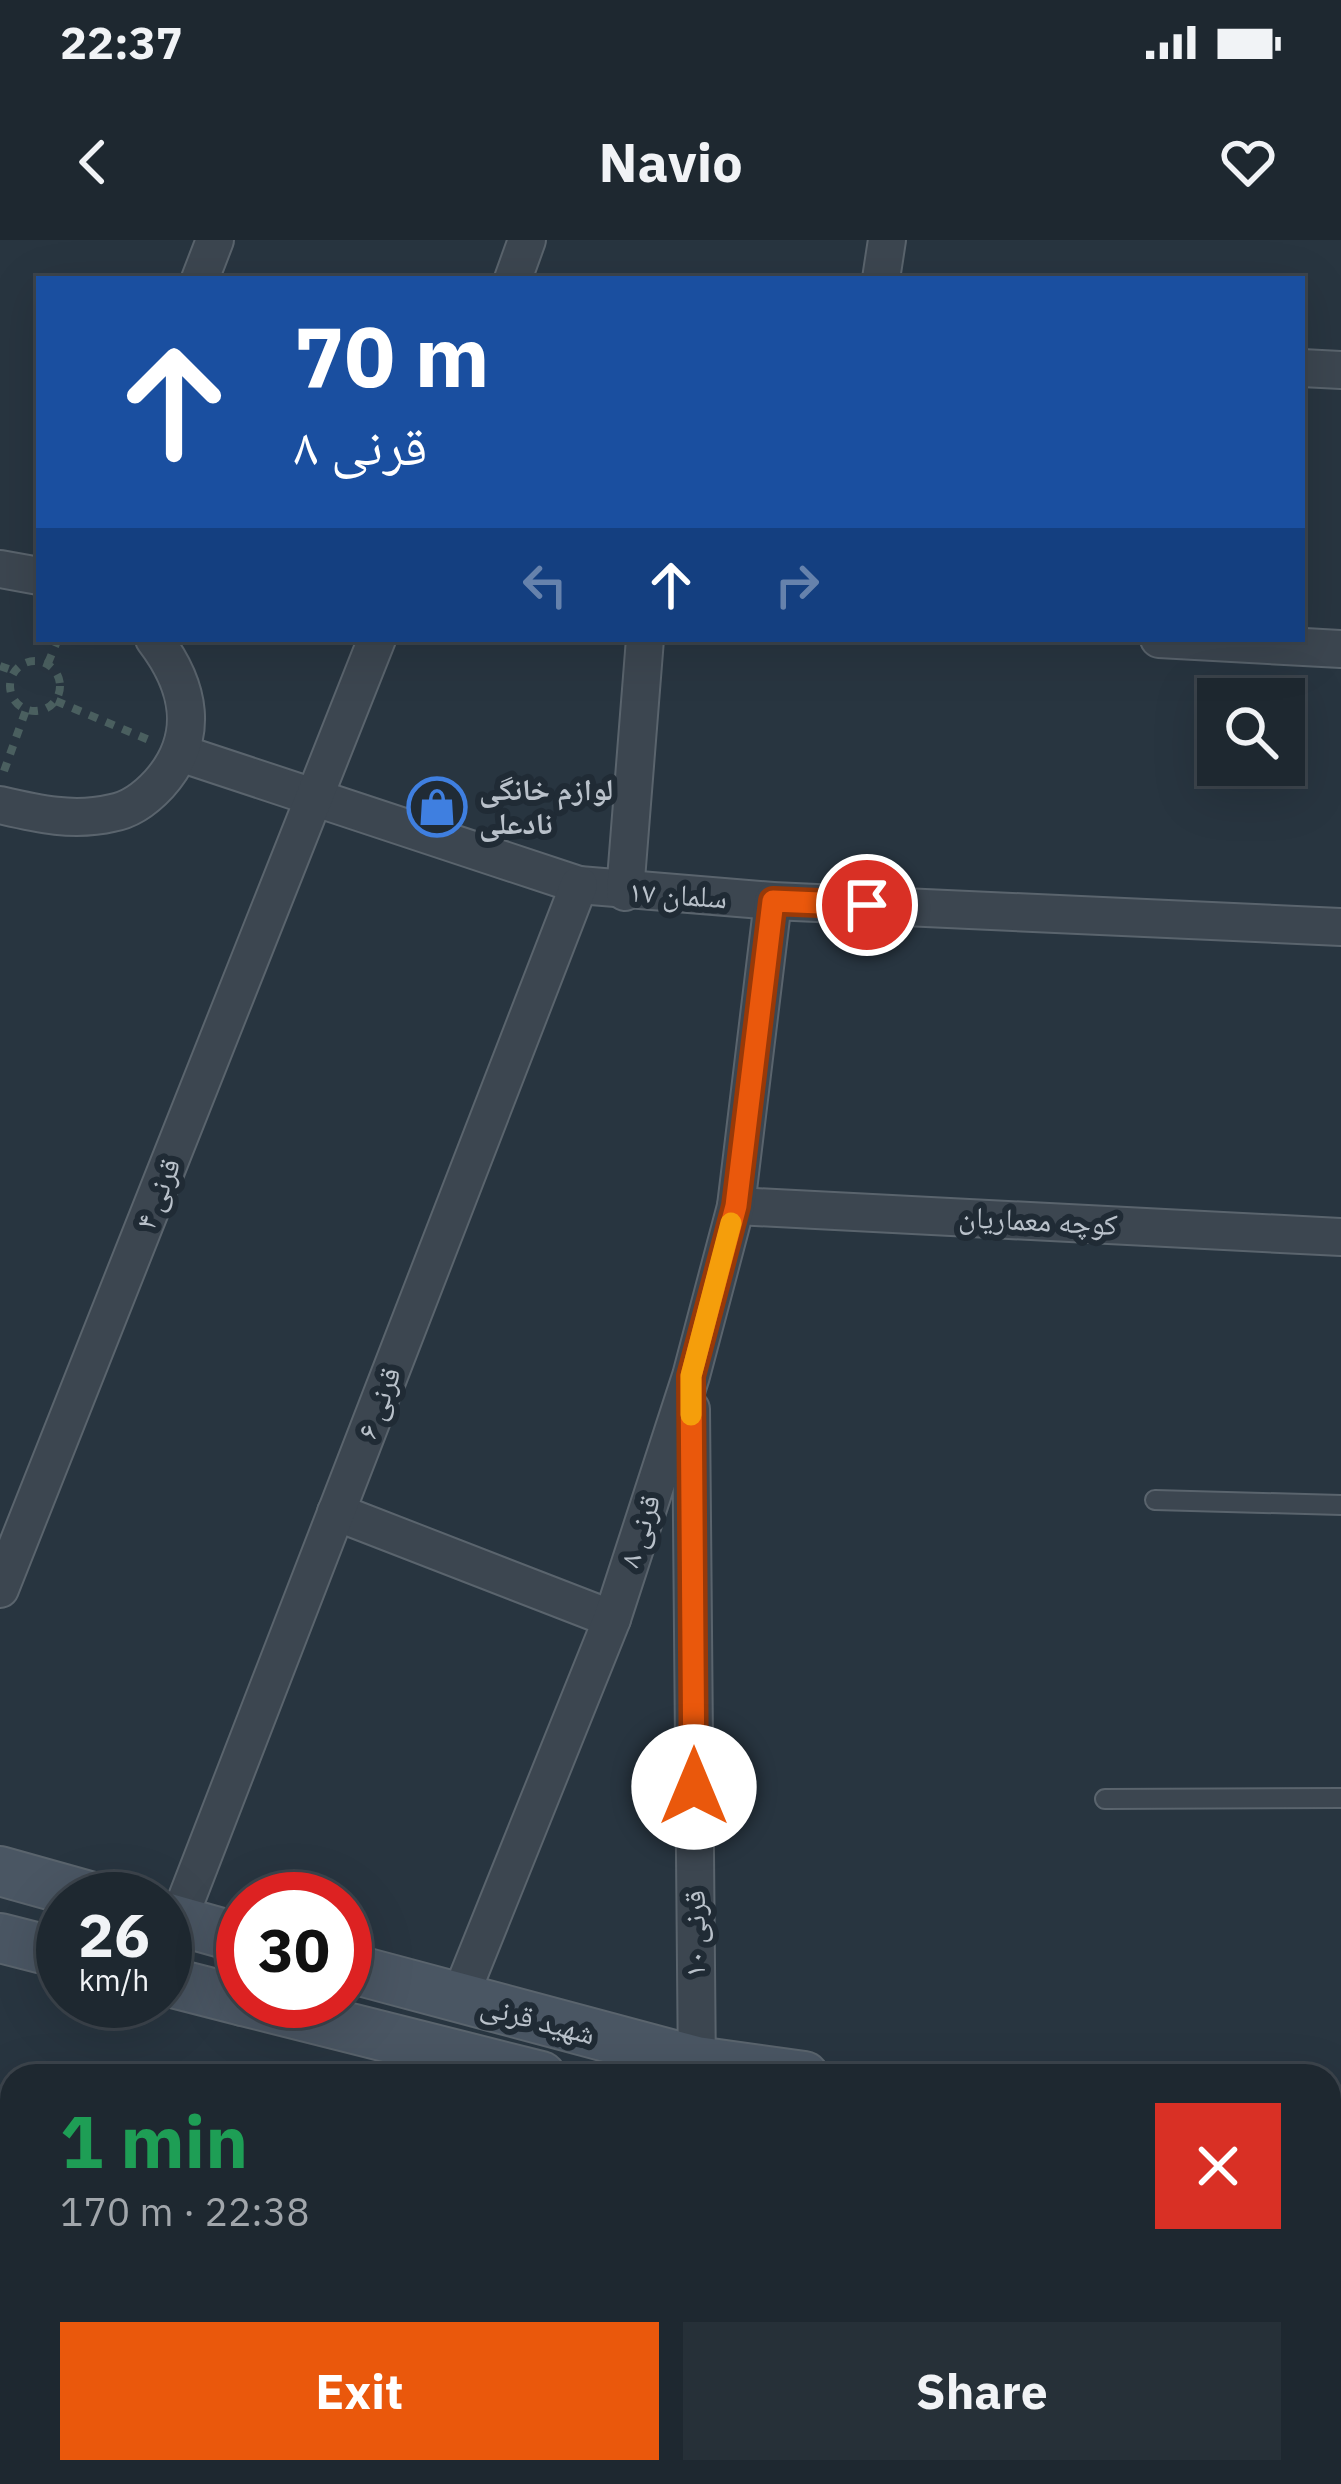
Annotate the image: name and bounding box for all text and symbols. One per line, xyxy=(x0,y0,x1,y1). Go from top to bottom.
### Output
text: 22:37 xyxy=(60,13,183,71)
text: Navio xyxy=(598,127,743,197)
icon: back xyxy=(60,129,126,195)
icon: heart xyxy=(1215,129,1281,195)
text: 70 m xyxy=(294,301,490,410)
icon: ahead xyxy=(96,324,252,480)
text: قرنی ۸ xyxy=(294,410,427,480)
icon: left xyxy=(512,552,578,618)
icon: ahead xyxy=(638,552,704,618)
icon: right xyxy=(764,552,830,618)
map controls xyxy=(1197,678,1305,786)
button: search xyxy=(1197,678,1305,786)
place label: لوازم خانگی نادعلی xyxy=(479,769,613,842)
shop icon: لوازم خانگی نادعلی xyxy=(406,776,468,838)
pin xyxy=(816,854,918,956)
street label: سلمان ۱۷ xyxy=(628,871,729,916)
icon: arrive xyxy=(834,872,900,938)
street label: قرنی ۴ xyxy=(125,1152,189,1235)
street label: کوچه معماریان xyxy=(957,1196,1119,1243)
street label: قرنی ۶ xyxy=(346,1361,409,1444)
street label: قرنی ۸ xyxy=(609,1489,669,1572)
position arrow xyxy=(631,1724,757,1850)
speed limit sign: 30 xyxy=(216,1872,372,2028)
street label: قرنی ۱۰ xyxy=(674,1890,713,1978)
text: 26 xyxy=(78,1895,150,1974)
text: km/h xyxy=(79,1960,149,1999)
street label: شهید قرنی xyxy=(477,1985,600,2053)
text: 1 min xyxy=(60,2094,248,2188)
button: close xyxy=(1155,2103,1281,2229)
text: 170 m · 22:38 xyxy=(60,2186,310,2237)
button: Exit xyxy=(60,2322,659,2460)
button: Share xyxy=(683,2322,1281,2460)

